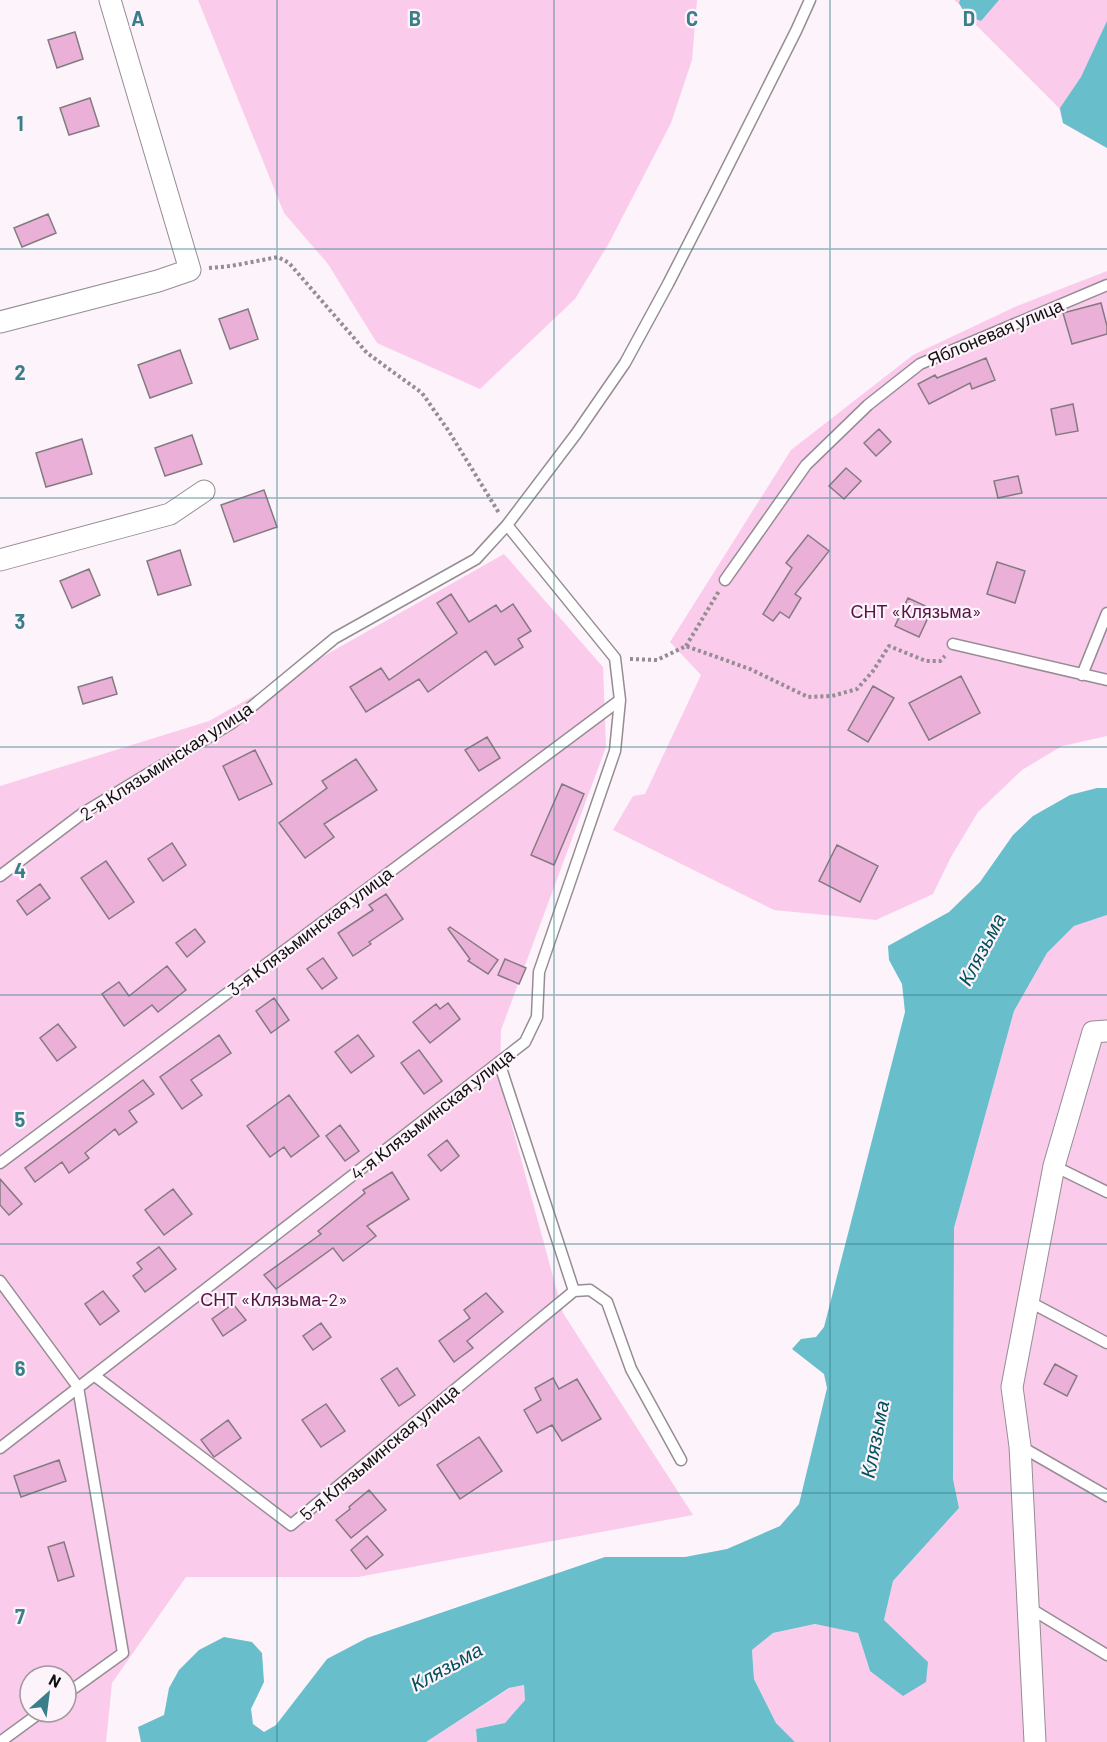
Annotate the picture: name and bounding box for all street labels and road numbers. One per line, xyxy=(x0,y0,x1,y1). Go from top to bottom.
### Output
street label: Яблоневая улица xyxy=(924,293,1067,371)
street label: 2-я Клязьминская улица xyxy=(76,697,257,825)
street label: 3-я Клязьминская улица xyxy=(223,861,397,1000)
street label: 4-я Клязьминская улица xyxy=(346,1043,519,1185)
street label: 5-я Клязьминская улица xyxy=(295,1378,464,1525)

